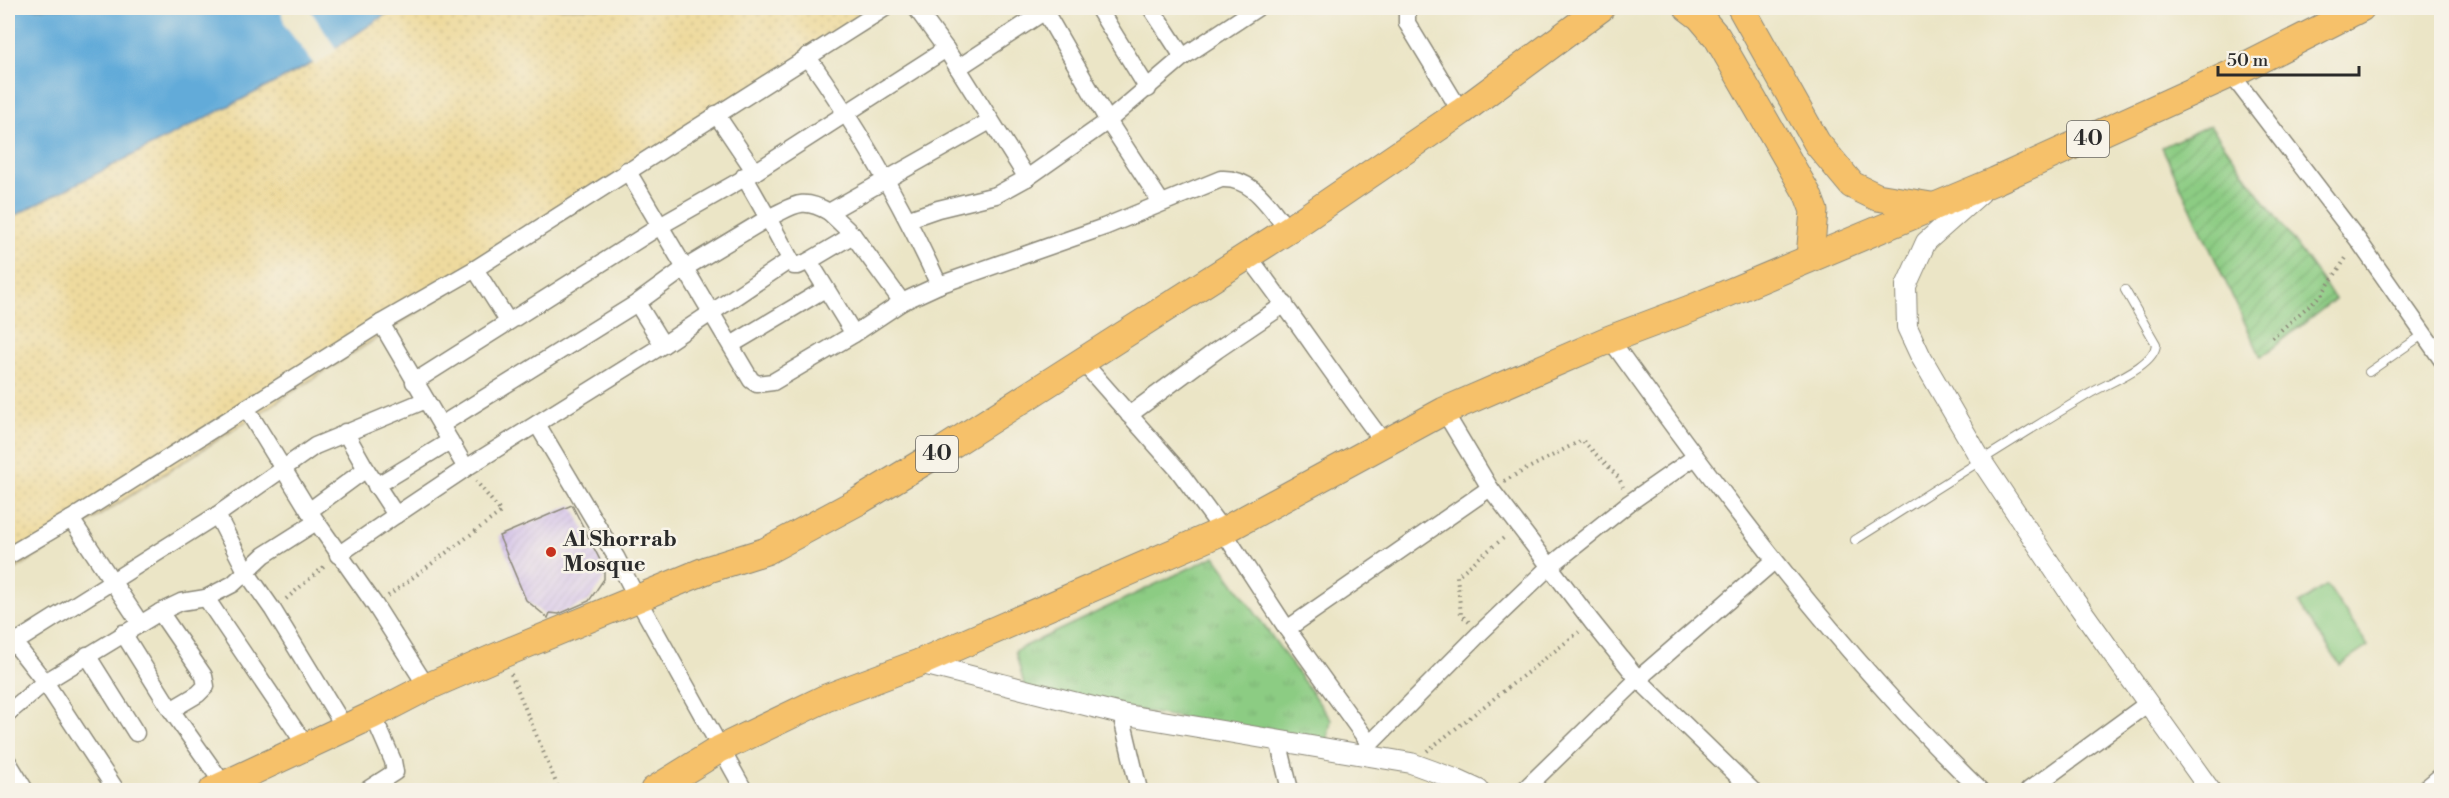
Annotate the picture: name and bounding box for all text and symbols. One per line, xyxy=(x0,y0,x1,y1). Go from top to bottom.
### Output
scale bar xyxy=(2218,39,2359,77)
text: 50 m xyxy=(2227,49,2269,72)
road number: 40 xyxy=(2067,121,2109,157)
road number: 40 xyxy=(916,436,958,472)
place label: Al Shorrab Mosque xyxy=(562,526,677,578)
marker: Al Shorrab Mosque xyxy=(544,545,558,559)

